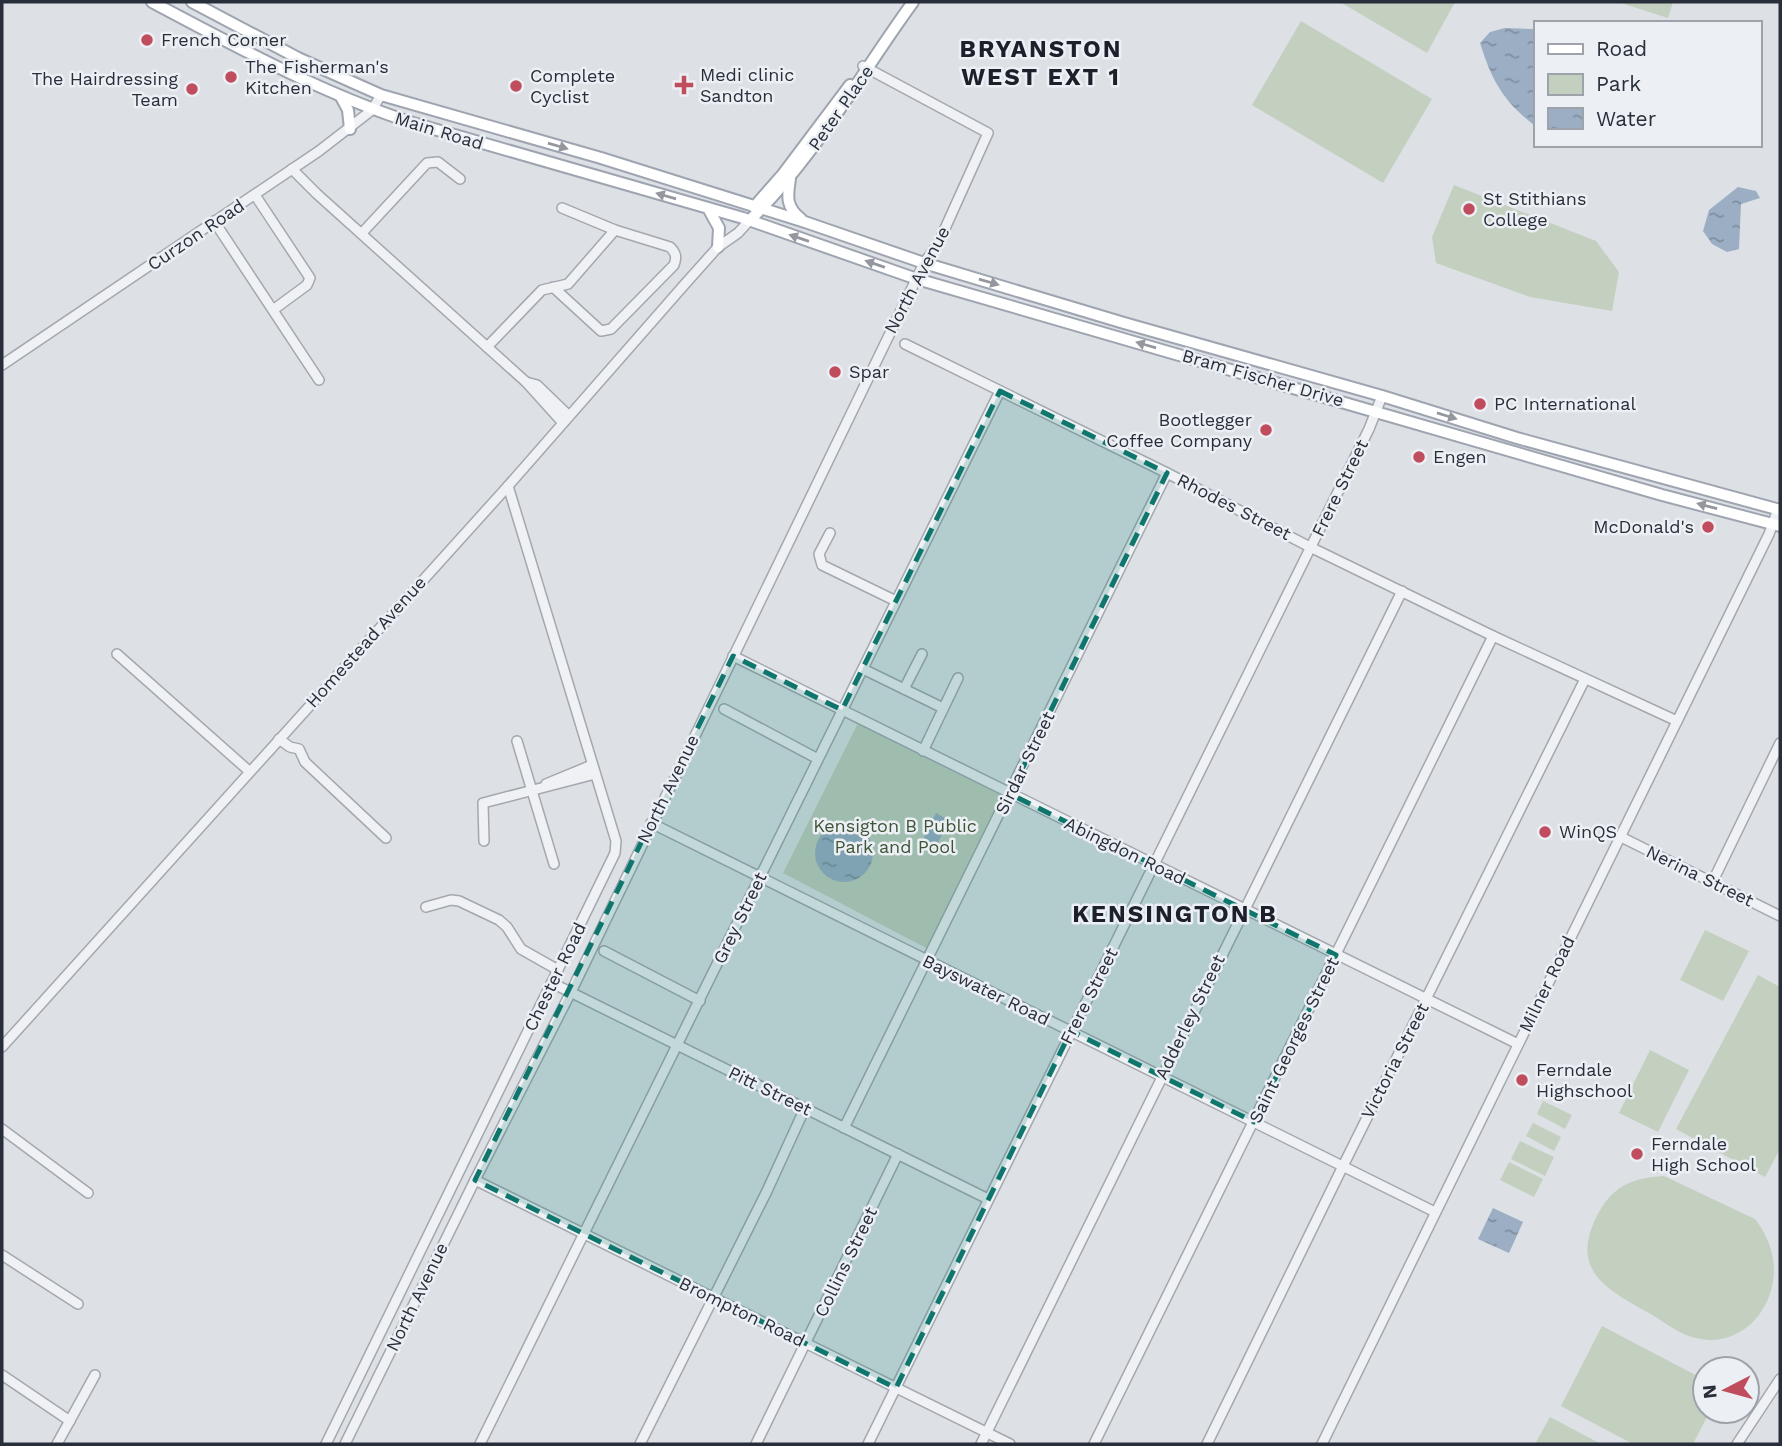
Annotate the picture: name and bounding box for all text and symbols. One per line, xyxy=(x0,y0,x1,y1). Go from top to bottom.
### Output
legend xyxy=(1534,21,1761,147)
place label: French Corner xyxy=(161,29,287,50)
marker: French Corner xyxy=(139,32,155,48)
district label: BRYANSTON WEST EXT 1 xyxy=(960,35,1123,91)
text: Road xyxy=(1596,36,1647,61)
place label: The Fisherman's Kitchen xyxy=(245,56,389,98)
street label: Peter Place xyxy=(804,61,878,154)
place label: Medi clinic Sandton xyxy=(700,64,794,106)
place label: Complete Cyclist xyxy=(530,65,615,107)
place label: The Hairdressing Team xyxy=(31,68,178,110)
marker: The Fisherman's Kitchen xyxy=(223,69,239,85)
text: Park xyxy=(1596,71,1641,96)
marker: Medi clinic Sandton xyxy=(674,75,694,95)
marker: Complete Cyclist xyxy=(508,78,524,94)
marker: The Hairdressing Team xyxy=(184,81,200,97)
text: Water xyxy=(1596,106,1657,131)
street label: Main Road xyxy=(392,107,486,154)
one-way arrow xyxy=(548,142,569,152)
place label: St Stithians College xyxy=(1483,188,1586,230)
one-way arrow xyxy=(655,191,676,201)
street label: Curzon Road xyxy=(143,194,248,275)
marker: St Stithians College xyxy=(1461,201,1477,217)
street label: North Avenue xyxy=(879,223,954,337)
one-way arrow xyxy=(789,232,810,243)
one-way arrow xyxy=(864,258,885,269)
one-way arrow xyxy=(979,278,1000,288)
one-way arrow xyxy=(1135,339,1156,349)
street label: Bram Fischer Drive xyxy=(1180,344,1346,411)
place label: Spar xyxy=(849,361,889,382)
marker: Spar xyxy=(827,364,843,380)
place label: PC International xyxy=(1494,393,1636,414)
marker: PC International xyxy=(1472,396,1488,412)
place label: Bootlegger Coffee Company xyxy=(1106,409,1253,451)
one-way arrow xyxy=(1437,412,1458,422)
marker: Bootlegger Coffee Company xyxy=(1258,422,1274,438)
street label: Frere Street xyxy=(1307,435,1372,540)
place label: Engen xyxy=(1433,446,1487,467)
marker: Engen xyxy=(1411,449,1427,465)
street label: Rhodes Street xyxy=(1174,469,1295,545)
one-way arrow xyxy=(1696,501,1717,511)
place label: McDonald's xyxy=(1593,516,1694,537)
marker: McDonald's xyxy=(1700,519,1716,535)
street label: Homestead Avenue xyxy=(301,572,430,712)
street label: Sirdar Street xyxy=(991,707,1059,818)
street label: North Avenue xyxy=(632,731,703,847)
street label: Abingdon Road xyxy=(1061,812,1189,889)
park label: Kensigton B Public Park and Pool xyxy=(813,815,977,857)
place label: WinQS xyxy=(1559,821,1617,842)
marker: WinQS xyxy=(1537,824,1553,840)
street label: Nerina Street xyxy=(1643,841,1758,911)
street label: Grey Street xyxy=(708,868,771,967)
district label: KENSINGTON B xyxy=(1072,900,1278,928)
street label: Chester Road xyxy=(519,919,590,1035)
street label: Milner Road xyxy=(1514,932,1579,1035)
street label: Frere Street xyxy=(1055,944,1122,1048)
street label: Bayswater Road xyxy=(919,950,1053,1029)
street label: Adderley Street xyxy=(1150,950,1229,1083)
street label: Saint Georges Street xyxy=(1244,953,1343,1126)
street label: Victoria Street xyxy=(1356,999,1433,1122)
place label: Ferndale Highschool xyxy=(1536,1059,1633,1101)
street label: Pitt Street xyxy=(725,1061,816,1120)
marker: Ferndale Highschool xyxy=(1514,1072,1530,1088)
place label: Ferndale High School xyxy=(1651,1133,1756,1175)
marker: Ferndale High School xyxy=(1629,1146,1645,1162)
street label: Collins Street xyxy=(810,1203,881,1320)
street label: North Avenue xyxy=(381,1239,452,1355)
street label: Brompton Road xyxy=(676,1272,809,1351)
north arrow xyxy=(1691,1355,1761,1425)
text: N xyxy=(1697,1384,1722,1400)

